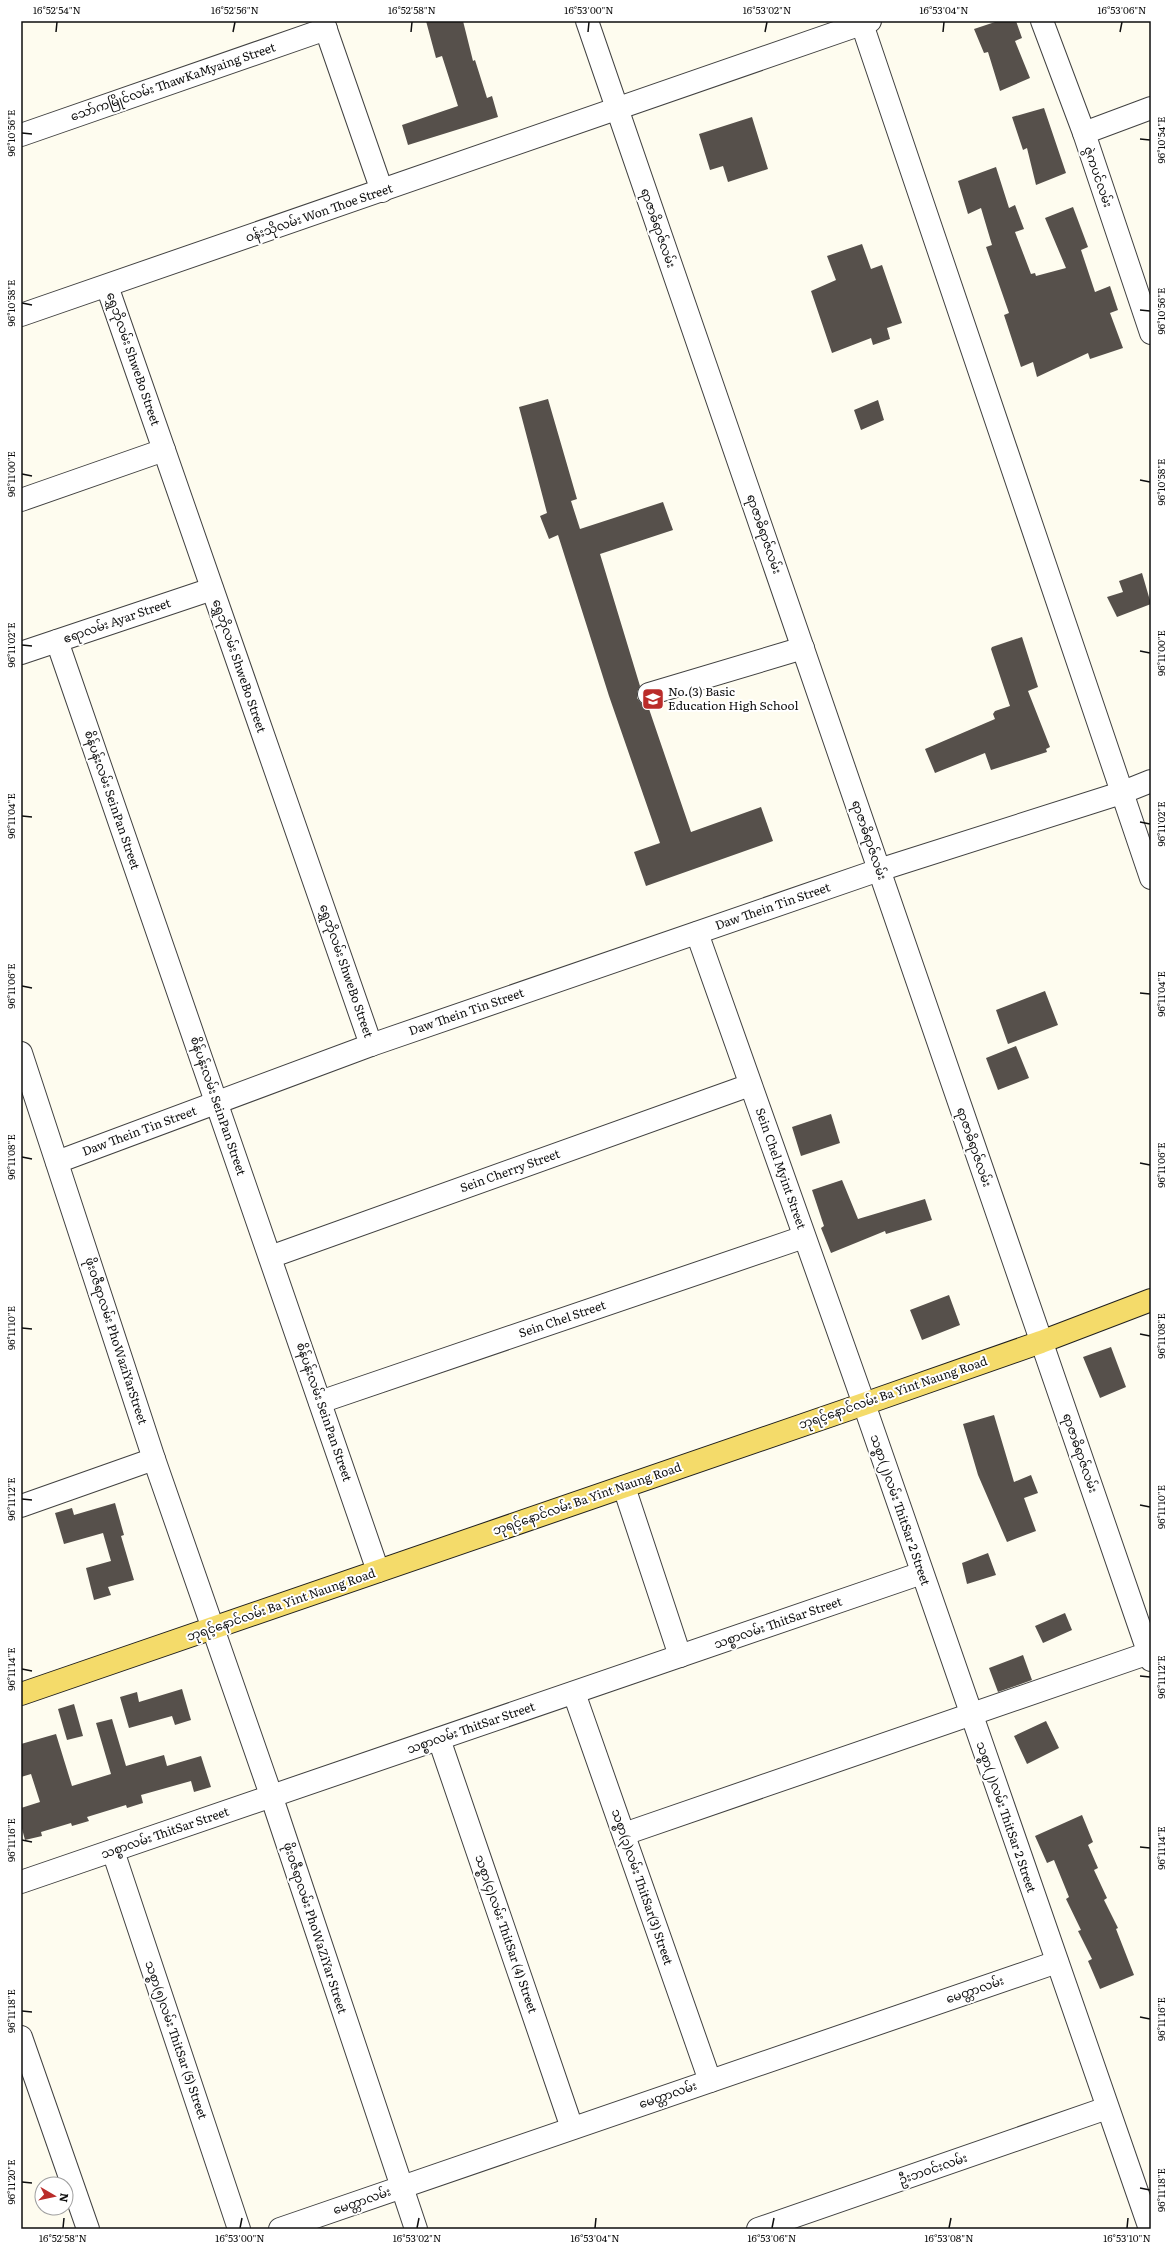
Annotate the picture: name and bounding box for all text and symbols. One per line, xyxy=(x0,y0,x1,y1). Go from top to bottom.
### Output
text: 16°52'54"N xyxy=(33,2,81,17)
text: 16°52'56"N xyxy=(211,2,259,17)
text: 16°52'58"N xyxy=(388,2,436,17)
text: 16°53'00"N xyxy=(564,2,614,17)
text: 16°53'02"N xyxy=(743,2,791,17)
text: 16°53'04"N xyxy=(919,2,969,17)
text: 16°53'06"N xyxy=(1098,2,1146,17)
street label: သော်ကမြိုင်လမ်း ThawKaMyaing Street xyxy=(68,37,279,127)
text: 96°10'56"E xyxy=(3,110,18,156)
text: 96°10'54"E xyxy=(1153,117,1168,163)
street label: ဇွဲကပင်လမ်း xyxy=(1078,144,1118,210)
street label: ဝန်းသိုလမ်း Won Thoe Street xyxy=(243,178,396,248)
street label: ရာဇာဓိရာဇ်လမ်း xyxy=(635,185,681,271)
text: 96°10'58"E xyxy=(3,280,18,326)
text: 96°10'56"E xyxy=(1153,288,1168,334)
street label: ရွှေဘိုလမ်း ShweBo Street xyxy=(101,290,165,429)
text: 96°11'00"E xyxy=(3,451,18,497)
text: 96°10'58"E xyxy=(1153,459,1168,505)
street label: ရာဇာဓိရာဇ်လမ်း xyxy=(741,491,787,577)
street label: ဧရာလမ်း Ayar Street xyxy=(60,593,174,649)
street label: ရွှေဘိုလမ်း ShweBo Street xyxy=(207,597,271,736)
text: 96°11'02"E xyxy=(3,622,18,668)
text: 96°11'00"E xyxy=(1153,630,1168,676)
place label: No.(3) Basic Education High School xyxy=(668,682,798,714)
school or university icon: No.(3) Basic Education High School xyxy=(640,686,666,712)
street label: စိန်ပန်းလမ်း SeinPan Street xyxy=(79,728,145,872)
text: 96°11'04"E xyxy=(3,793,18,839)
street label: ရာဇာဓိရာဇ်လမ်း xyxy=(846,797,892,883)
text: 96°11'02"E xyxy=(1153,801,1168,847)
street label: Daw Thein Tin Street xyxy=(712,877,833,934)
street label: ရွှေဘိုလမ်း ShweBo Street xyxy=(314,902,378,1041)
text: 96°11'06"E xyxy=(3,963,18,1009)
text: 96°11'04"E xyxy=(1153,971,1168,1017)
street label: Daw Thein Tin Street xyxy=(406,983,526,1039)
street label: စိန်ပန်းလမ်း SeinPan Street xyxy=(185,1034,251,1178)
street label: Daw Thein Tin Street xyxy=(79,1101,199,1160)
street label: ရာဇာဓိရာဇ်လမ်း xyxy=(951,1104,997,1190)
street label: Sein Chel Myint Street xyxy=(752,1105,811,1232)
text: 96°11'08"E xyxy=(3,1134,18,1180)
text: 96°11'06"E xyxy=(1153,1142,1168,1188)
street label: Sein Cherry Street xyxy=(457,1144,562,1196)
street label: ဖိုးဝဇီရာလမ်း PhoWaziYarStreet xyxy=(79,1255,153,1427)
street label: Sein Chel Street xyxy=(516,1295,608,1342)
text: 96°11'10"E xyxy=(3,1306,18,1350)
text: 96°11'08"E xyxy=(1153,1313,1168,1359)
street label: စိန်ပန်းလမ်း SeinPan Street xyxy=(291,1340,357,1484)
street label: ဘုရင့်နောင်လမ်း Ba Yint Naung Road xyxy=(796,1351,991,1435)
street label: ရာဇာဓိရာဇ်လမ်း xyxy=(1057,1410,1103,1496)
street label: သစ္စာ(၂)လမ်း ThitSar 2 Street xyxy=(864,1432,935,1589)
street label: ဘုရင့်နောင်လမ်း Ba Yint Naung Road xyxy=(490,1457,685,1541)
text: 96°11'12"E xyxy=(3,1477,18,1521)
text: 96°11'10"E xyxy=(1153,1485,1168,1529)
street label: ဘုရင့်နောင်လမ်း Ba Yint Naung Road xyxy=(184,1563,379,1647)
street label: သစ္စာလမ်း ThitSar Street xyxy=(711,1592,845,1655)
text: 96°11'14"E xyxy=(3,1647,18,1691)
text: 96°11'12"E xyxy=(1153,1655,1168,1699)
street label: သစ္စာလမ်း ThitSar Street xyxy=(404,1697,538,1760)
street label: သစ္စာ(၂)လမ်း ThitSar 2 Street xyxy=(970,1739,1041,1896)
street label: သစ္စာလမ်း ThitSar Street xyxy=(98,1802,232,1865)
street label: သစ္စာ(၃)လမ်း ThitSar(3) Street xyxy=(606,1806,678,1968)
text: 96°11'16"E xyxy=(3,1818,18,1862)
text: 96°11'14"E xyxy=(1153,1826,1168,1870)
street label: ဖိုးဝဇီရာလမ်း PhoWaZiYar Street xyxy=(278,1840,352,2016)
street label: သစ္စာ(၄)လမ်း ThitSar (4) Street xyxy=(469,1852,543,2016)
street label: သစ္စာ(၅)လမ်း ThitSar (5) Street xyxy=(139,1958,213,2122)
street label: မေတ္တာလမ်း xyxy=(943,1971,1007,2009)
text: 96°11'18"E xyxy=(3,1989,18,2033)
text: 96°11'16"E xyxy=(1153,1997,1168,2041)
street label: မေတ္တာလမ်း xyxy=(636,2076,700,2114)
street label: ဦးဘဝင်းလမ်း xyxy=(896,2148,970,2190)
text: 96°11'20"E xyxy=(3,2159,18,2205)
text: 96°11'18"E xyxy=(1153,2168,1168,2212)
north arrow xyxy=(34,2176,74,2216)
street label: မေတ္တာလမ်း xyxy=(330,2182,394,2220)
text: N xyxy=(56,2192,73,2204)
text: 16°52'58"N xyxy=(39,2230,87,2245)
text: 16°53'00"N xyxy=(215,2230,265,2245)
text: 16°53'02"N xyxy=(393,2230,441,2245)
text: 16°53'04"N xyxy=(570,2230,620,2245)
text: 16°53'06"N xyxy=(748,2230,796,2245)
text: 16°53'08"N xyxy=(924,2230,974,2245)
text: 16°53'10"N xyxy=(1103,2230,1151,2245)

